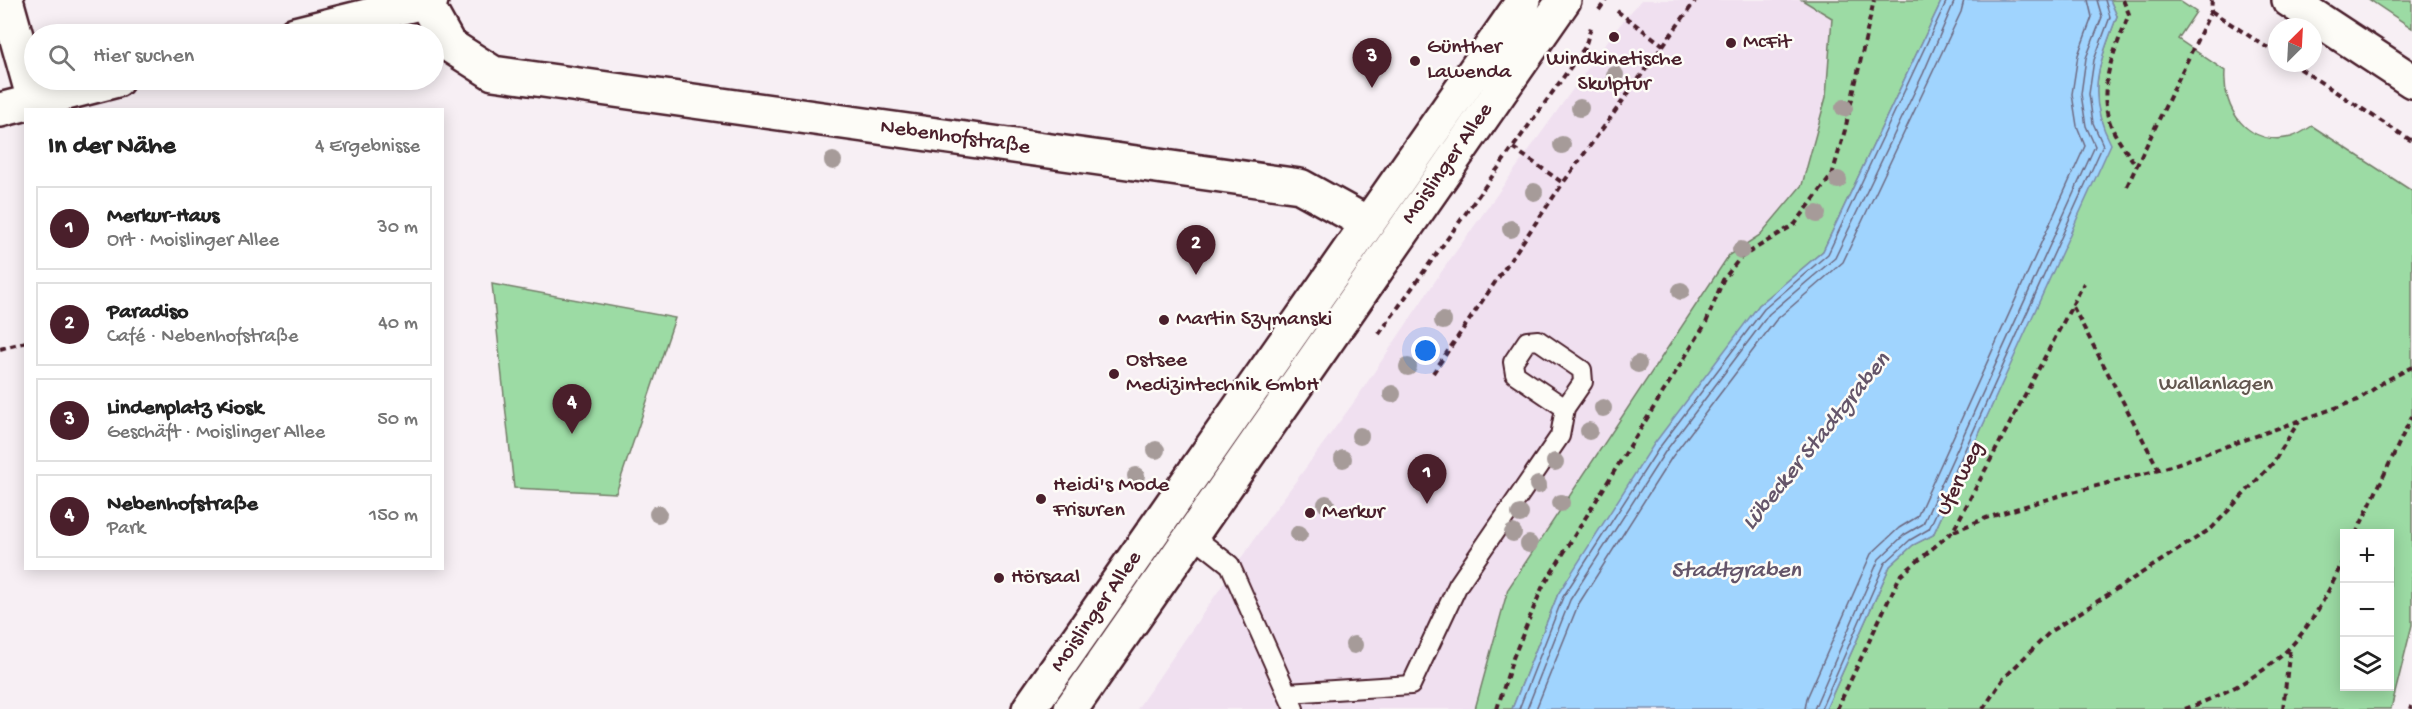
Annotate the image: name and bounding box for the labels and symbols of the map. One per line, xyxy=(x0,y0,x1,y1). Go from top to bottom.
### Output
north arrow xyxy=(2268,18,2322,72)
marker: Windkinetische Skulptur xyxy=(1607,30,1621,44)
place label: McFit xyxy=(1743,30,1793,56)
place label: Günther Lawenda xyxy=(1427,35,1512,86)
marker: McFit xyxy=(1724,36,1738,50)
pin: 3 xyxy=(1352,38,1392,88)
place label: Windkinetische Skulptur xyxy=(1546,47,1682,98)
marker: Günther Lawenda xyxy=(1408,54,1422,68)
street label: Moislinger Allee xyxy=(1397,98,1500,230)
street label: Nebenhofstraße xyxy=(878,115,1032,161)
pin: 2 xyxy=(1176,226,1216,275)
place label: Martin Szymanski xyxy=(1176,307,1332,333)
marker: Martin Szymanski xyxy=(1157,313,1171,327)
your location xyxy=(1411,336,1440,365)
water label: Lübecker Stadtgraben xyxy=(1736,347,1898,537)
place label: Ostsee Medizintechnik GmbH xyxy=(1126,348,1319,399)
marker: Ostsee Medizintechnik GmbH xyxy=(1107,367,1121,381)
park label: Wallanlagen xyxy=(2159,372,2274,398)
pin: 4 xyxy=(552,384,592,434)
street label: Uferweg xyxy=(1931,438,1991,520)
pin: 1 xyxy=(1408,454,1446,504)
place label: Heidi's Mode Frisuren xyxy=(1052,473,1170,524)
marker: Heidi's Mode Frisuren xyxy=(1034,492,1048,506)
place label: Merkur xyxy=(1322,500,1387,526)
marker: Merkur xyxy=(1303,506,1317,520)
street label: Moislinger Allee xyxy=(1046,546,1149,678)
water label: Stadtgraben xyxy=(1671,557,1802,586)
place label: Hörsaal xyxy=(1011,565,1080,591)
marker: Hörsaal xyxy=(992,571,1006,585)

